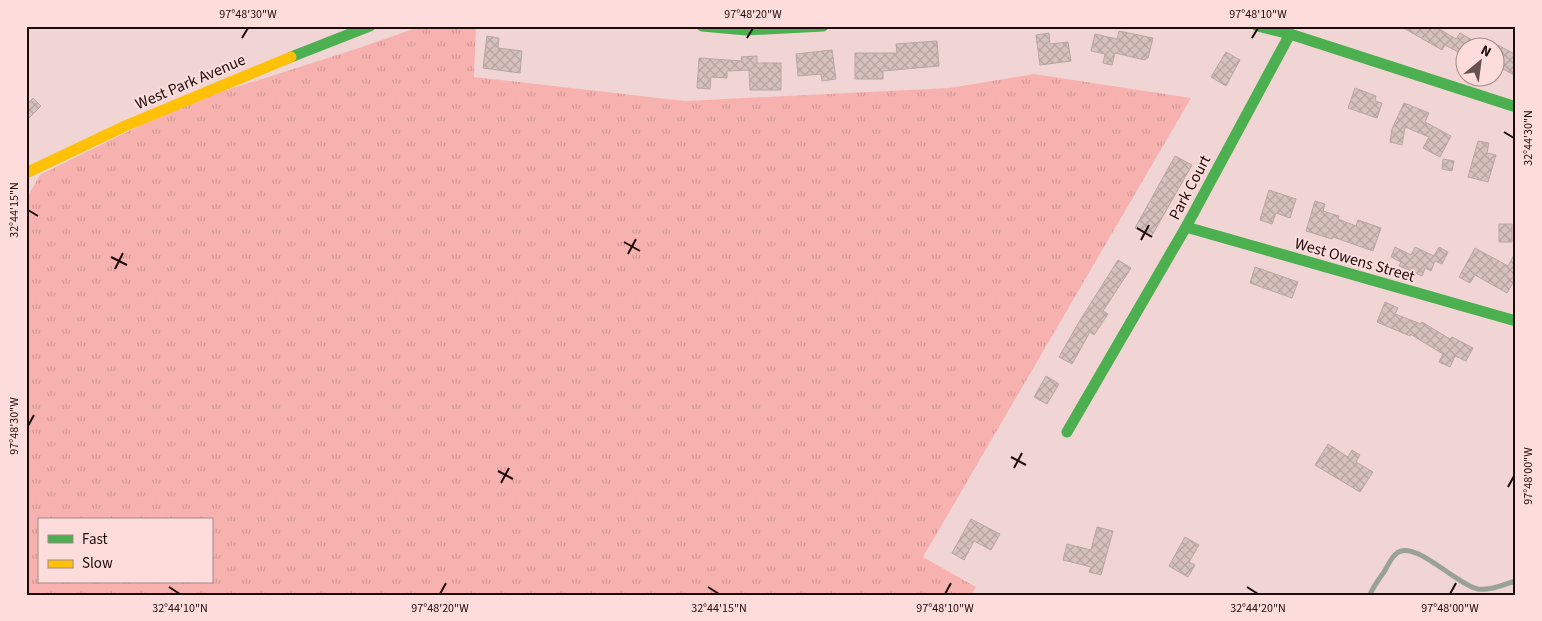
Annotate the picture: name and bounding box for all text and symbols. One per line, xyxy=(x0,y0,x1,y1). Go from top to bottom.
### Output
text: 97°48'30"W xyxy=(219,6,277,23)
text: 97°48'20"W xyxy=(724,6,782,23)
text: 97°48'10"W xyxy=(1229,6,1287,23)
north arrow xyxy=(1454,38,1504,88)
text: N xyxy=(1477,41,1495,63)
street label: West Park Avenue xyxy=(132,49,249,115)
text: 32°44'30"N xyxy=(1520,110,1537,166)
street label: Park Court xyxy=(1164,151,1216,224)
text: 32°44'15"N xyxy=(6,182,23,238)
street label: West Owens Street xyxy=(1292,232,1418,288)
text: 97°48'30"W xyxy=(6,397,23,455)
text: 97°48'00"W xyxy=(1520,447,1537,505)
legend xyxy=(38,518,212,584)
text: Fast xyxy=(82,529,108,550)
text: Slow xyxy=(82,553,113,574)
text: 32°44'10"N xyxy=(152,600,208,617)
text: 97°48'20"W xyxy=(411,600,469,617)
text: 32°44'15"N xyxy=(691,600,747,617)
text: 97°48'10"W xyxy=(916,600,974,617)
text: 32°44'20"N xyxy=(1230,600,1286,617)
text: 97°48'00"W xyxy=(1421,600,1479,617)

